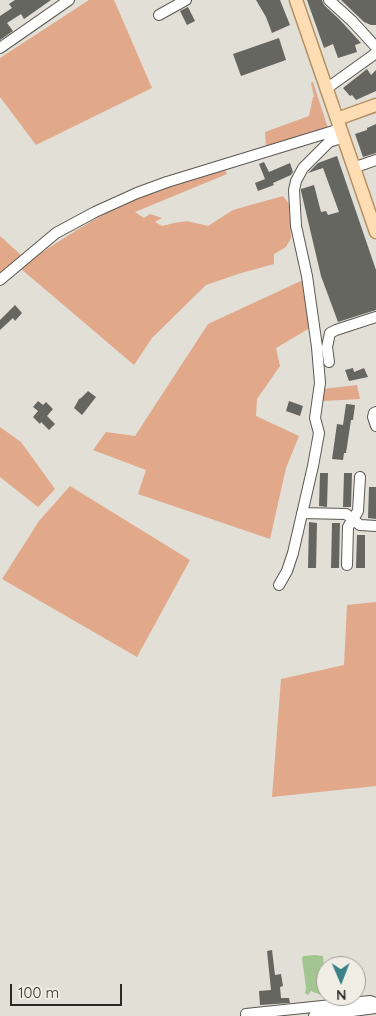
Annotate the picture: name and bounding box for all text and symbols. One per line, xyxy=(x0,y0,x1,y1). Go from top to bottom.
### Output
north arrow xyxy=(316,956,366,1006)
scale bar xyxy=(12,974,125,1006)
text: 100 m xyxy=(18,983,59,1002)
text: N xyxy=(336,986,347,1004)

